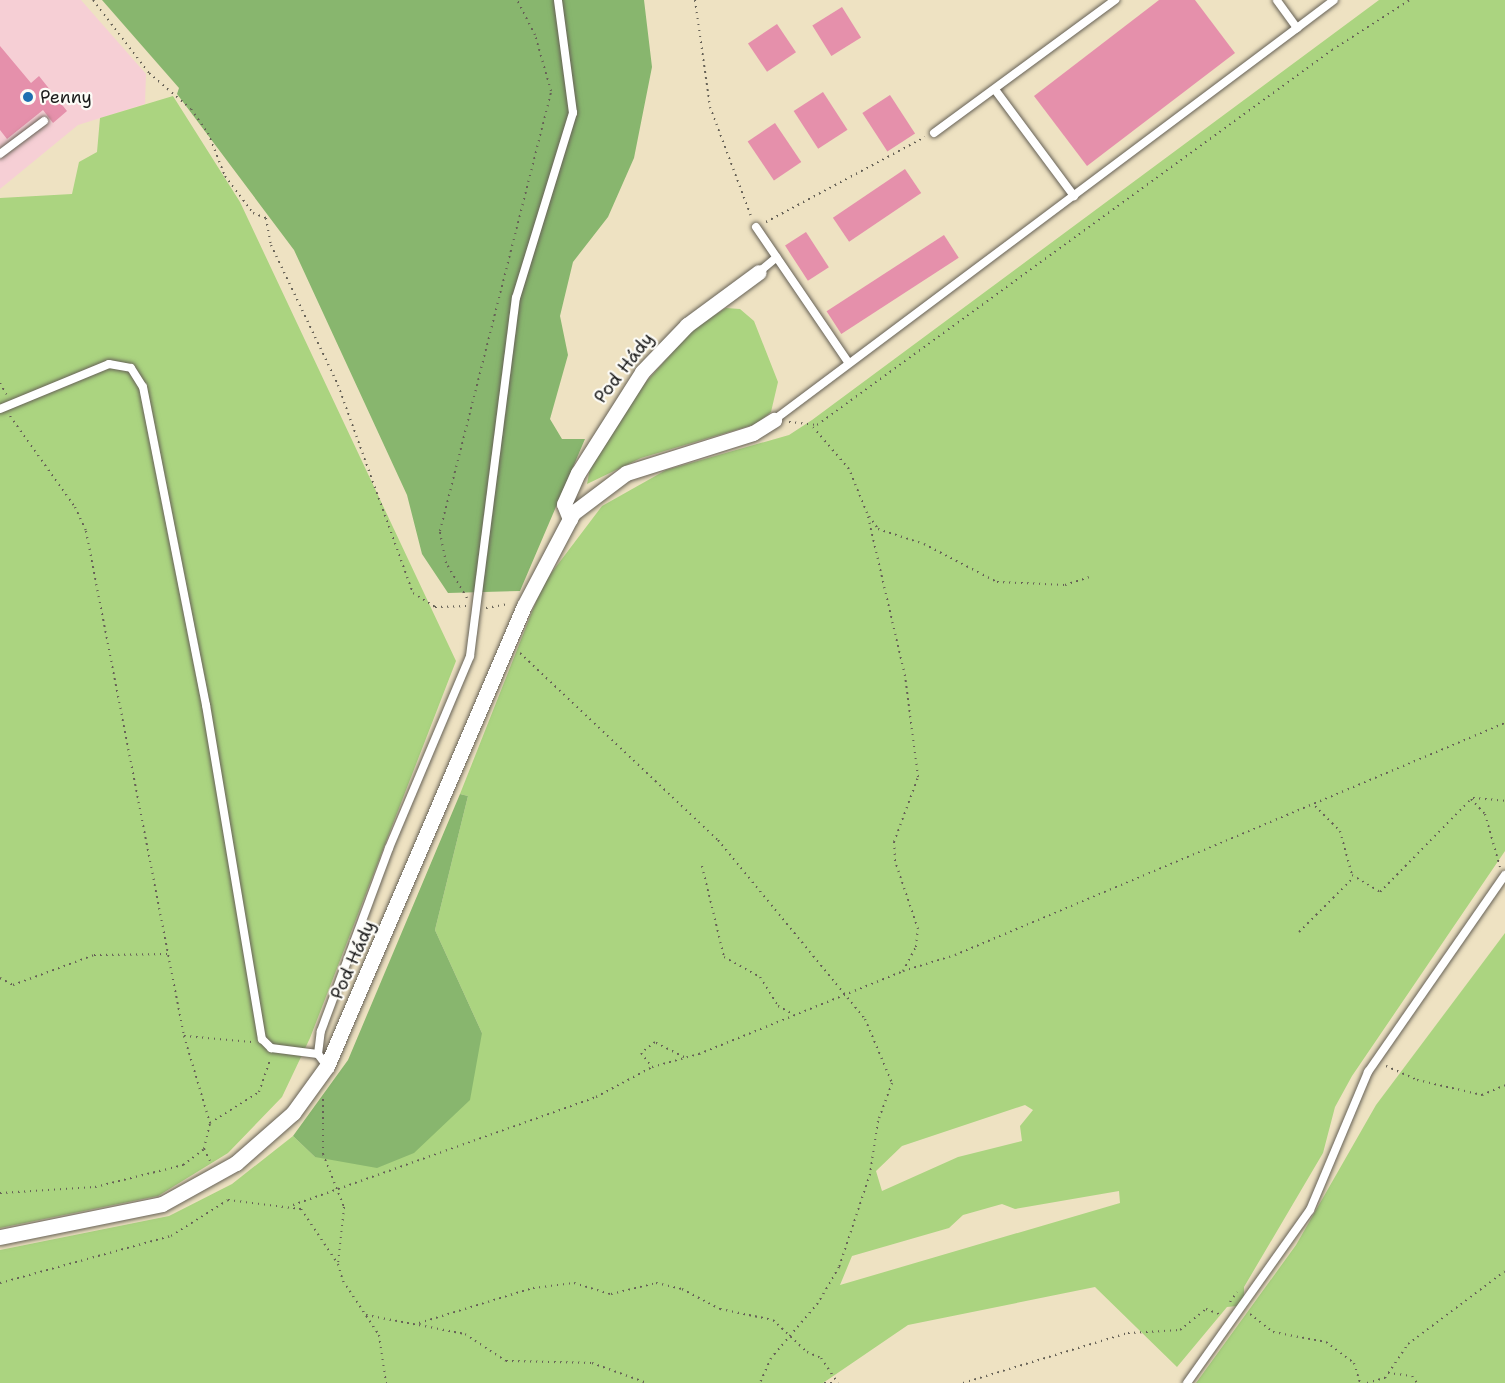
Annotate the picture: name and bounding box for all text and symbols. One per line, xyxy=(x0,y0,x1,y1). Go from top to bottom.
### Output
place label: Penny xyxy=(40,86,92,108)
marker: Penny xyxy=(21,90,35,104)
street label: Pod Hády xyxy=(590,328,658,408)
street label: Pod Hády xyxy=(326,917,380,1003)

